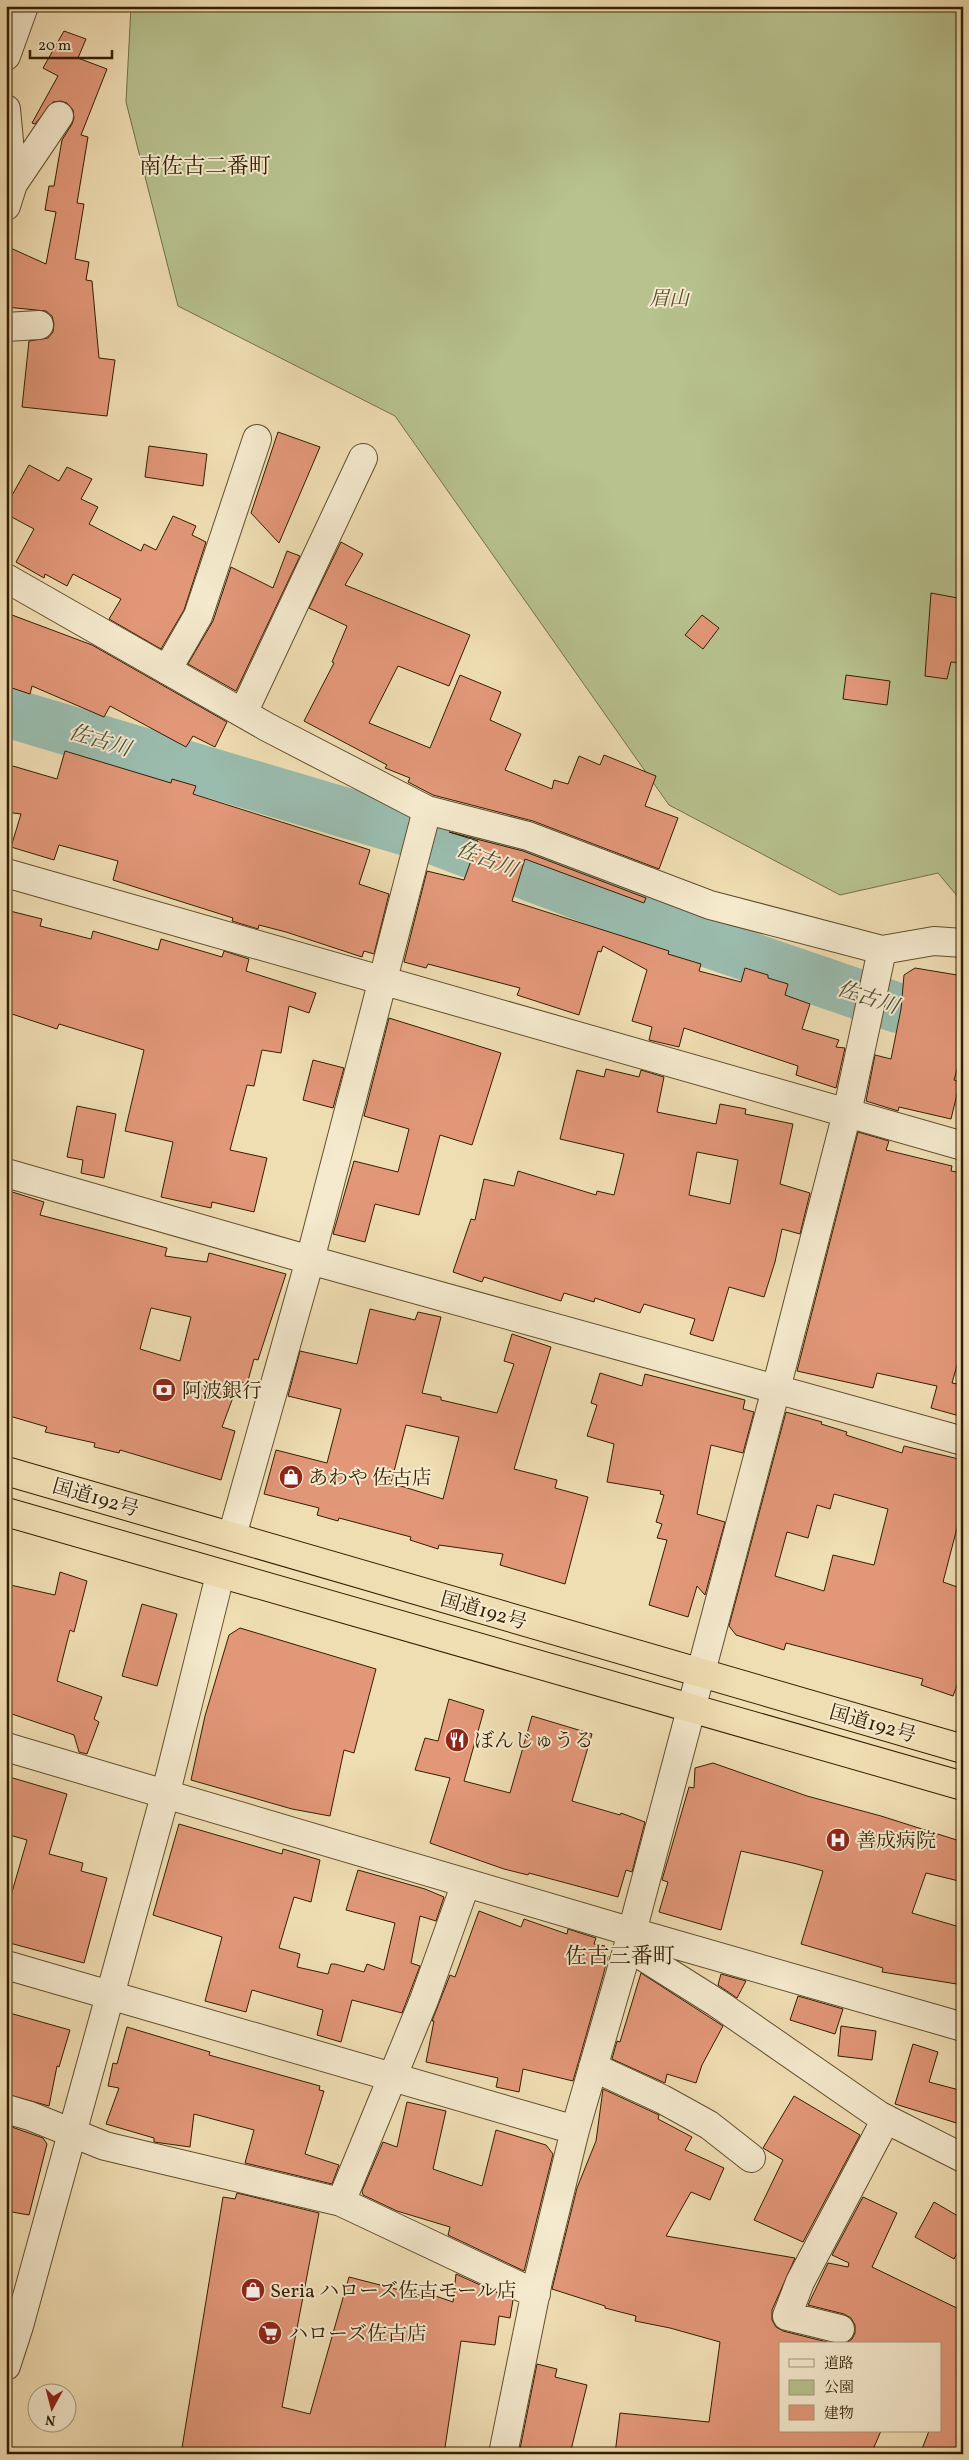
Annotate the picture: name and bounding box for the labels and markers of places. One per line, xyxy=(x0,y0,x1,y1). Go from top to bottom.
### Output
bank icon: 阿波銀行 xyxy=(151,1377,177,1403)
place label: 阿波銀行 xyxy=(182,1378,262,1406)
shop icon: あわや 佐古店 xyxy=(278,1464,304,1490)
place label: あわや 佐古店 xyxy=(308,1465,432,1493)
restaurant icon: ぼんじゅうる xyxy=(444,1727,470,1753)
place label: ぼんじゅうる xyxy=(474,1728,594,1756)
hospital icon: 善成病院 xyxy=(825,1827,851,1853)
place label: 善成病院 xyxy=(856,1828,936,1856)
shop icon: Seria ハローズ佐古モール店 xyxy=(240,2277,266,2303)
place label: Seria ハローズ佐古モール店 xyxy=(270,2278,517,2306)
supermarket icon: ハローズ佐古店 xyxy=(257,2320,283,2346)
place label: ハローズ佐古店 xyxy=(288,2321,427,2349)

